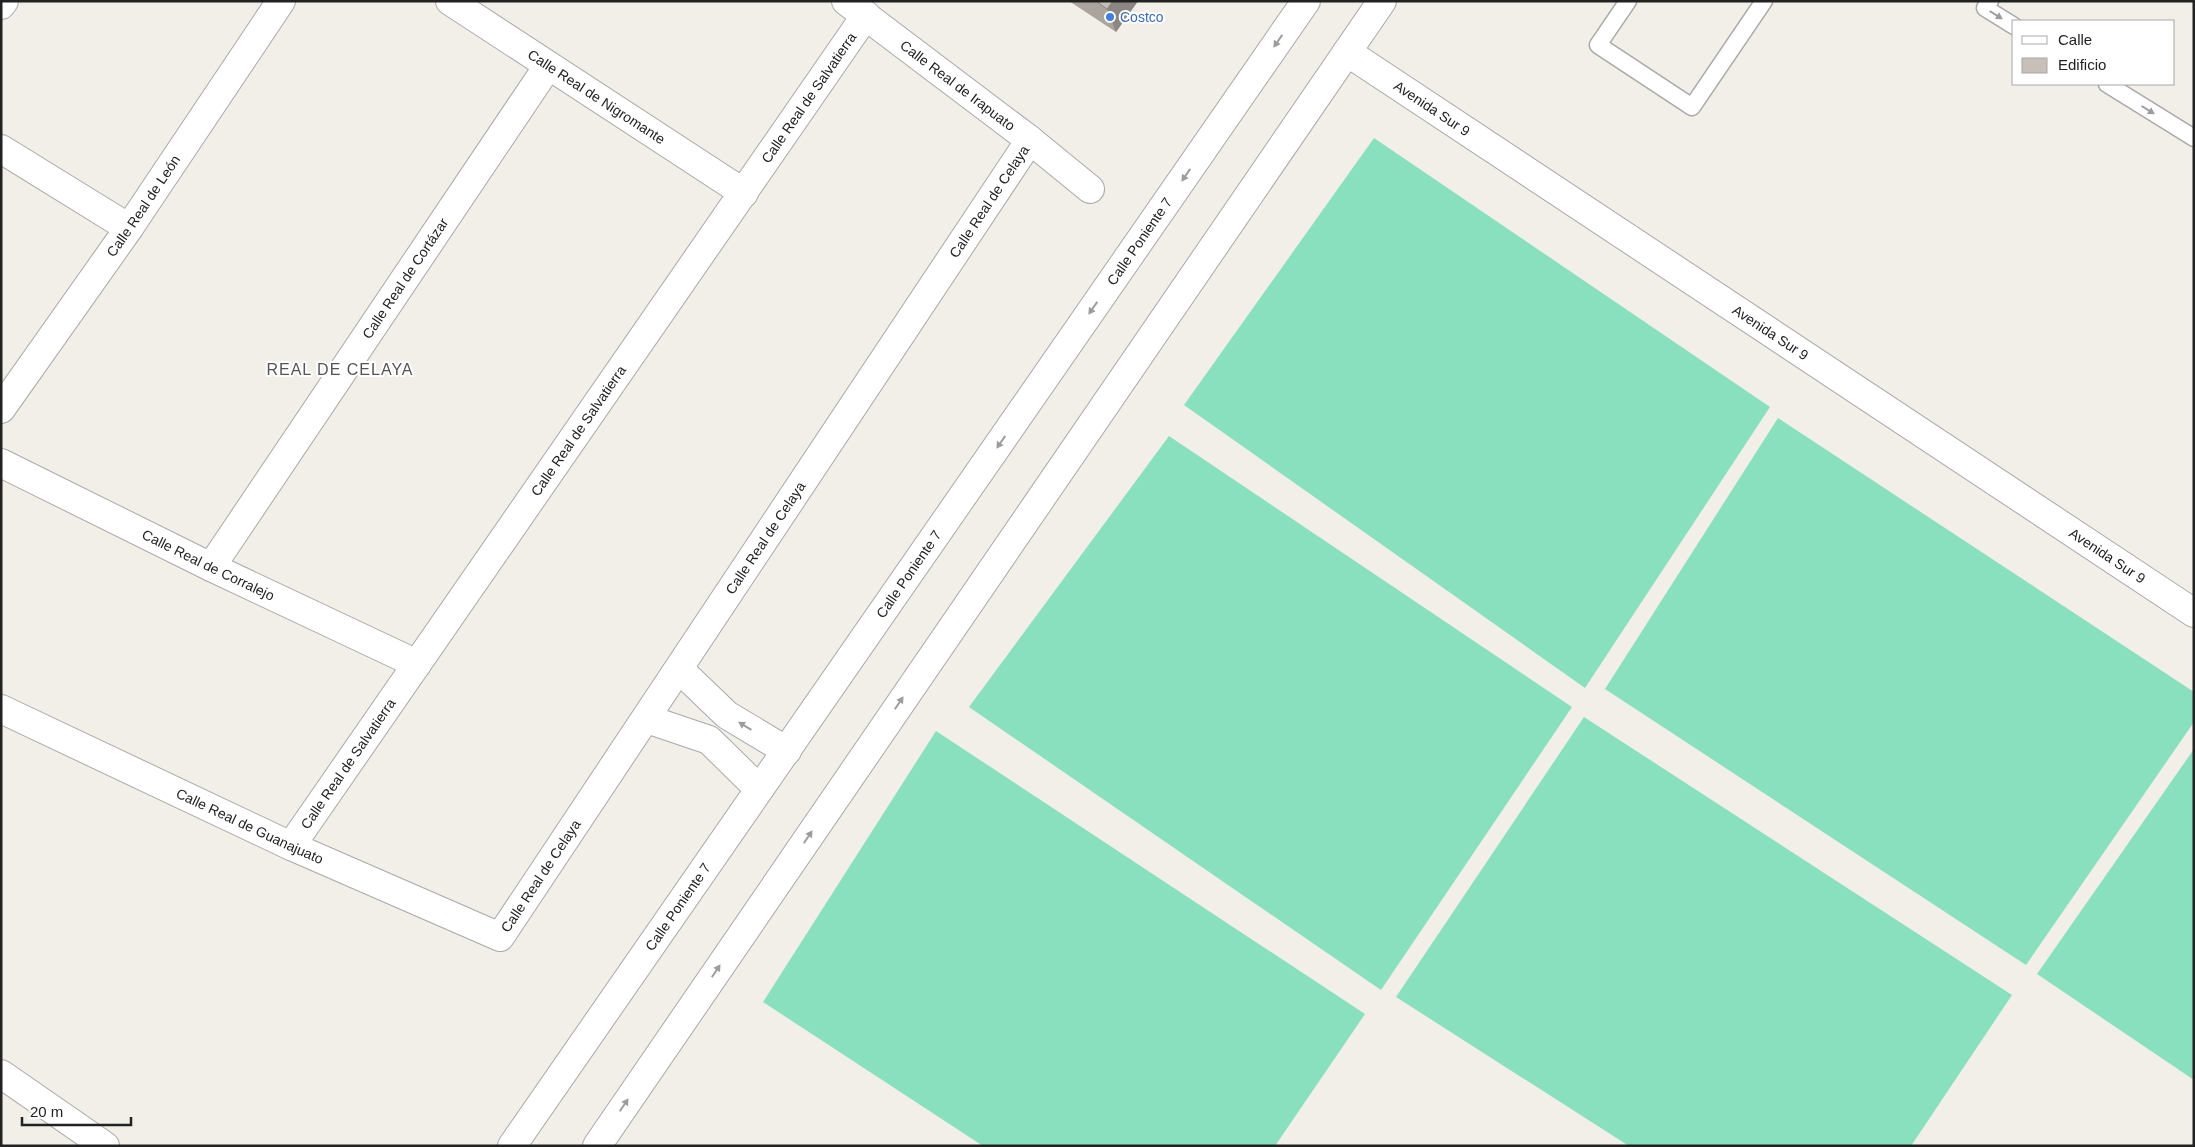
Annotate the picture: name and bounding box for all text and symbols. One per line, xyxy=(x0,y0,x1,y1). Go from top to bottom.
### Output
place label: Costco xyxy=(1120,9,1164,25)
one-way arrow xyxy=(1990,10,2003,19)
marker: Costco xyxy=(1104,11,1116,23)
legend xyxy=(2012,20,2175,85)
street label: Calle Real de Salvatierra xyxy=(758,29,860,166)
text: Calle xyxy=(2058,31,2092,48)
one-way arrow xyxy=(1273,35,1283,48)
street label: Calle Real de Irapuato xyxy=(897,37,1018,134)
street label: Calle Real de Nigromante xyxy=(525,46,668,147)
text: Edificio xyxy=(2058,56,2106,73)
street label: Avenida Sur 9 xyxy=(1391,77,1473,139)
one-way arrow xyxy=(2142,105,2155,114)
street label: Calle Real de Celaya xyxy=(946,142,1032,261)
street label: Calle Real de León xyxy=(103,152,183,260)
one-way arrow xyxy=(1181,168,1191,182)
street label: Calle Poniente 7 xyxy=(1104,194,1175,288)
street label: Calle Real de Cortázar xyxy=(359,215,452,342)
one-way arrow xyxy=(1088,302,1098,315)
street label: Avenida Sur 9 xyxy=(1730,302,1812,364)
district label: REAL DE CELAYA xyxy=(266,361,414,378)
street label: Calle Real de Salvatierra xyxy=(528,362,629,499)
one-way arrow xyxy=(996,435,1006,449)
street label: Calle Real de Celaya xyxy=(722,478,809,597)
street label: Avenida Sur 9 xyxy=(2066,525,2149,587)
street label: Calle Real de Corralejo xyxy=(139,526,277,604)
street label: Calle Poniente 7 xyxy=(873,527,945,621)
street label: Calle Real de Salvatierra xyxy=(297,695,399,832)
one-way arrow xyxy=(895,696,904,710)
one-way arrow xyxy=(738,721,751,730)
street label: Calle Real de Guanajuato xyxy=(174,785,326,867)
street label: Calle Real de Celaya xyxy=(497,817,584,935)
one-way arrow xyxy=(803,830,812,844)
street label: Calle Poniente 7 xyxy=(642,860,714,954)
one-way arrow xyxy=(711,964,721,978)
scale bar xyxy=(22,1094,131,1126)
one-way arrow xyxy=(619,1099,629,1112)
text: 20 m xyxy=(30,1103,63,1120)

